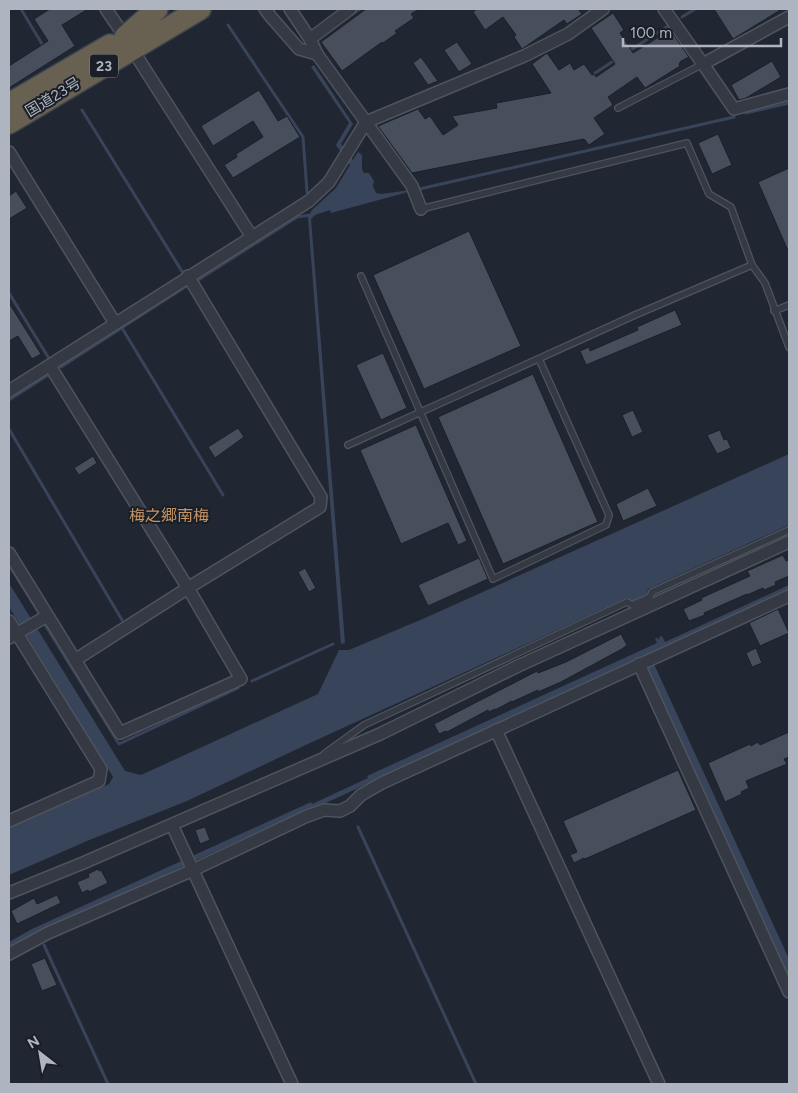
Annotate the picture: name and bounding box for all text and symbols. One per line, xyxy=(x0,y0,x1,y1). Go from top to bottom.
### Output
scale bar xyxy=(623,15,780,47)
text: 100 m xyxy=(630,24,672,42)
road number: 23 xyxy=(90,54,118,78)
street label: 国道23号 xyxy=(22,73,84,121)
district label: 梅之郷南梅 xyxy=(129,506,209,525)
north arrow xyxy=(15,1028,65,1078)
text: N xyxy=(25,1032,43,1052)

